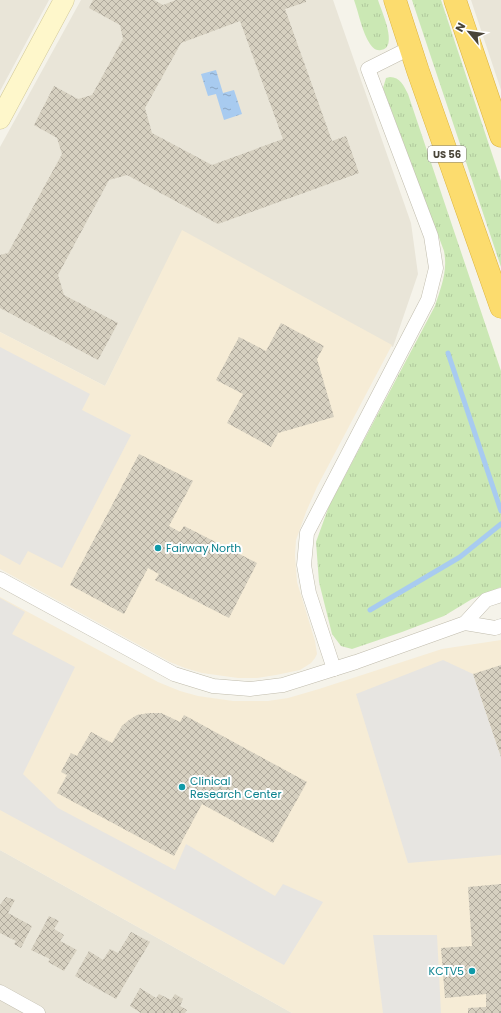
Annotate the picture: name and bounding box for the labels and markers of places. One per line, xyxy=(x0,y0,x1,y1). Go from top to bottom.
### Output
place label: Fairway North xyxy=(166,540,241,556)
marker: Fairway North xyxy=(153,543,163,553)
place label: Clinical Research Center xyxy=(190,773,282,802)
marker: Clinical Research Center xyxy=(177,782,187,792)
place label: KCTV5 xyxy=(429,963,464,979)
marker: KCTV5 xyxy=(467,966,477,976)

